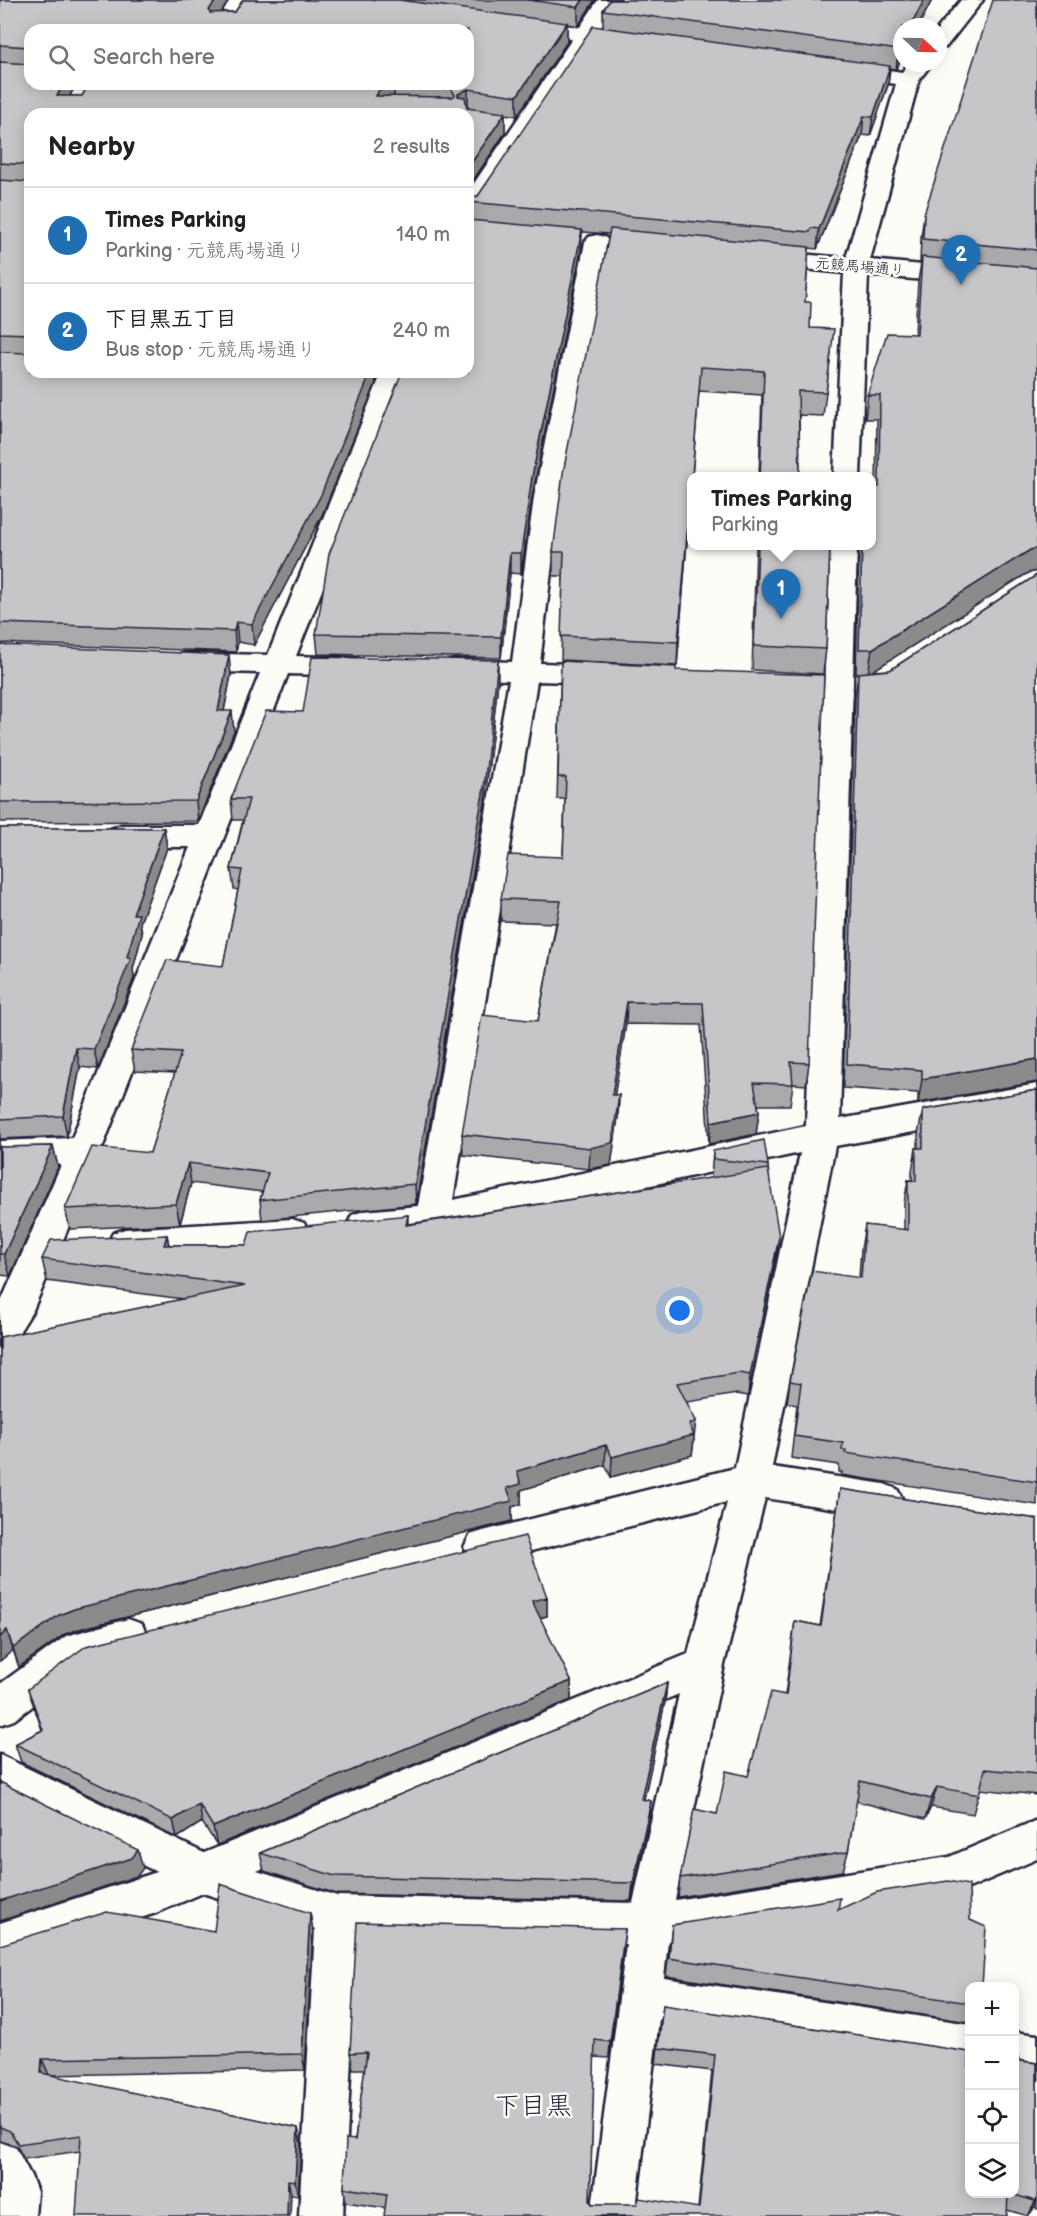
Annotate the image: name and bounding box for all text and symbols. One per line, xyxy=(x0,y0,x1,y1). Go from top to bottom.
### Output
north arrow xyxy=(893,18,947,72)
search box xyxy=(24,24,474,90)
icon: search xyxy=(45,41,78,74)
text: Search here xyxy=(93,44,215,71)
text: Nearby xyxy=(48,132,135,163)
text: 2 results xyxy=(373,135,450,159)
text: Times Parking xyxy=(105,207,246,234)
text: 1 xyxy=(63,223,72,247)
text: 140 m xyxy=(396,223,450,247)
pin: 2 xyxy=(942,236,980,285)
text: Parking · 元競馬場通り xyxy=(105,239,306,263)
street label: 元競馬場通り xyxy=(814,254,906,280)
text: 下目黒五丁目 xyxy=(105,306,237,333)
text: 2 xyxy=(62,319,73,343)
text: 240 m xyxy=(393,319,450,343)
text: Bus stop · 元競馬場通り xyxy=(105,338,317,362)
popup xyxy=(687,472,876,550)
text: Times Parking xyxy=(711,486,852,513)
text: Parking xyxy=(711,513,779,537)
pin: 1 xyxy=(762,570,800,619)
your location xyxy=(665,1296,694,1325)
map controls xyxy=(965,1982,1019,2198)
button: + xyxy=(965,1982,1019,2036)
button: − xyxy=(965,2036,1019,2090)
button: locate xyxy=(965,2090,1019,2144)
district label: 下目黒 xyxy=(494,2091,572,2122)
button: layers xyxy=(965,2144,1019,2198)

